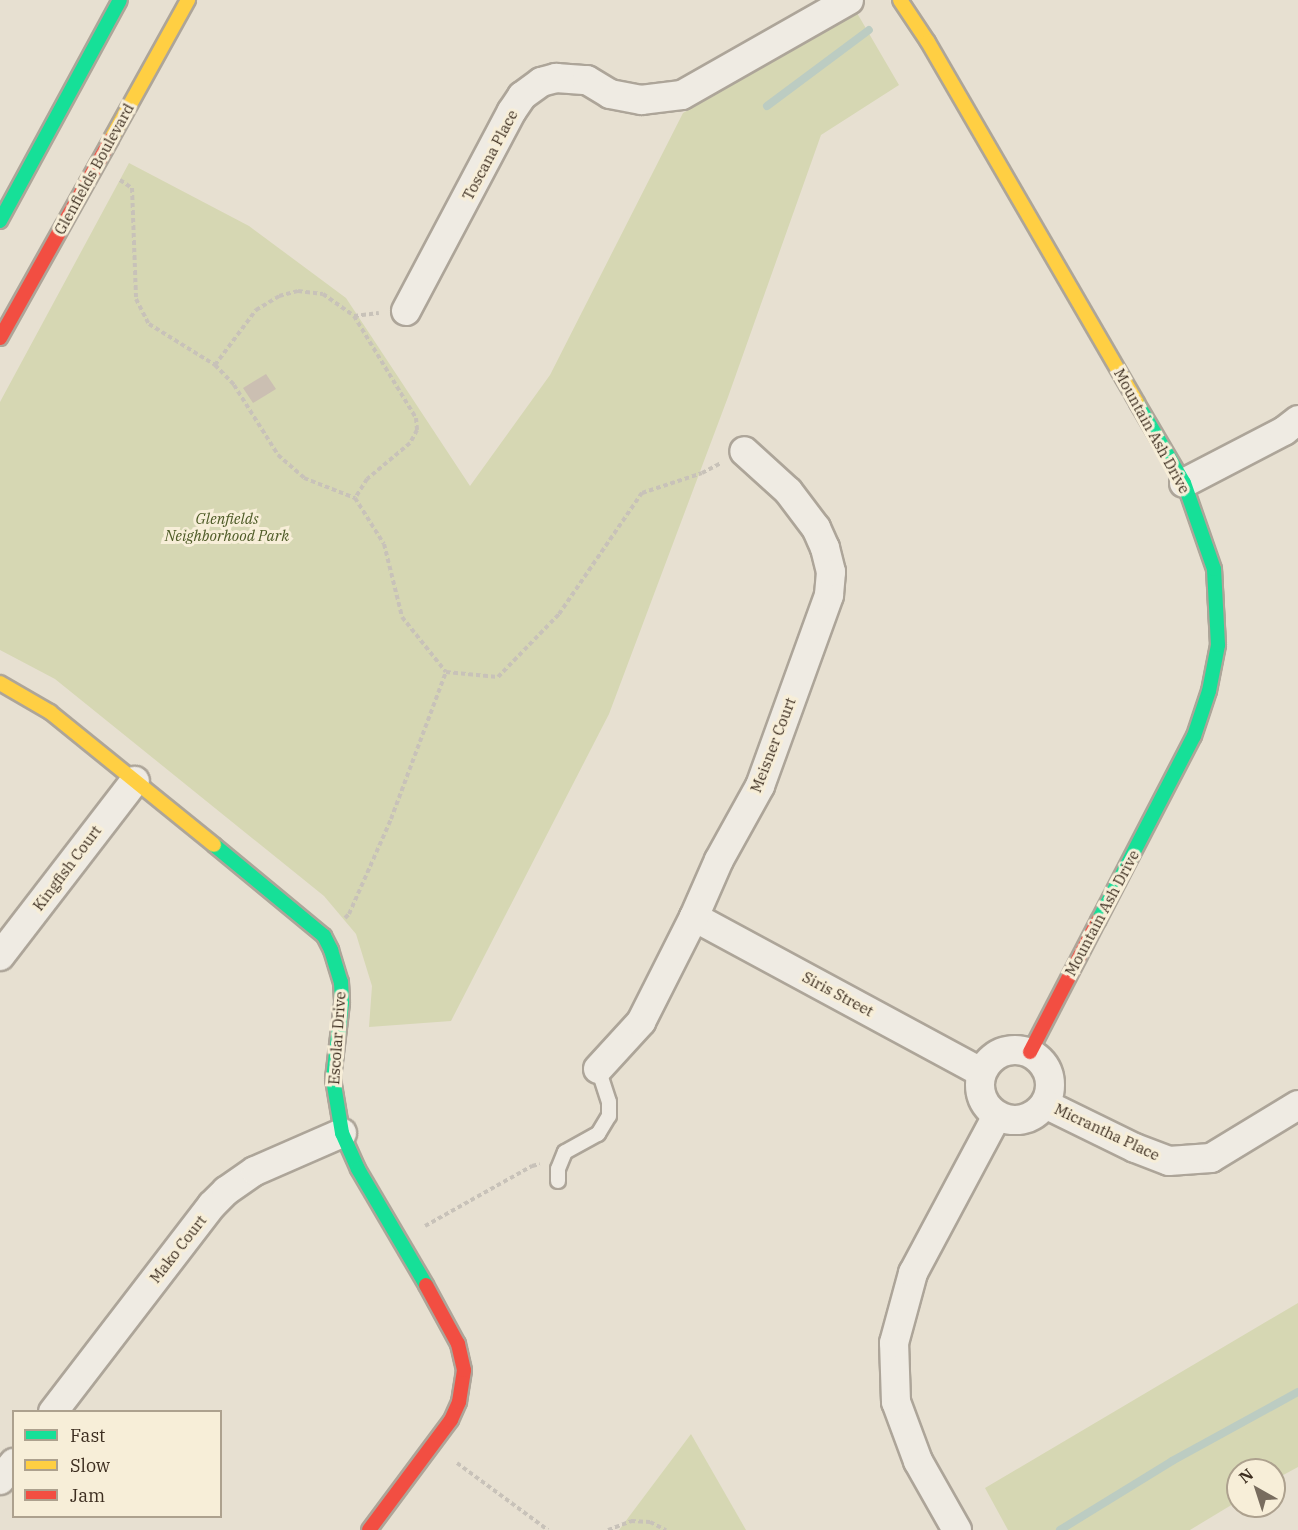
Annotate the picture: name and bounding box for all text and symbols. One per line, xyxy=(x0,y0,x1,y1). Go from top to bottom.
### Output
street label: Glenfields Boulevard xyxy=(50,100,138,238)
street label: Toscana Place xyxy=(459,107,521,203)
street label: Mountain Ash Drive xyxy=(1110,365,1194,497)
park label: Glenfields Neighborhood Park xyxy=(165,509,289,544)
street label: Meisner Court xyxy=(747,695,799,795)
street label: Kingfish Court xyxy=(29,822,105,914)
street label: Mountain Ash Drive xyxy=(1061,847,1143,979)
street label: Siris Street xyxy=(799,968,877,1020)
street label: Escolar Drive xyxy=(325,991,349,1085)
street label: Micrantha Place xyxy=(1052,1100,1162,1164)
street label: Mako Court xyxy=(146,1211,210,1287)
legend xyxy=(12,1410,222,1518)
text: Fast xyxy=(70,1424,105,1447)
text: Slow xyxy=(70,1454,110,1477)
north arrow xyxy=(1226,1458,1286,1518)
text: N xyxy=(1235,1464,1257,1487)
text: Jam xyxy=(70,1484,105,1507)

